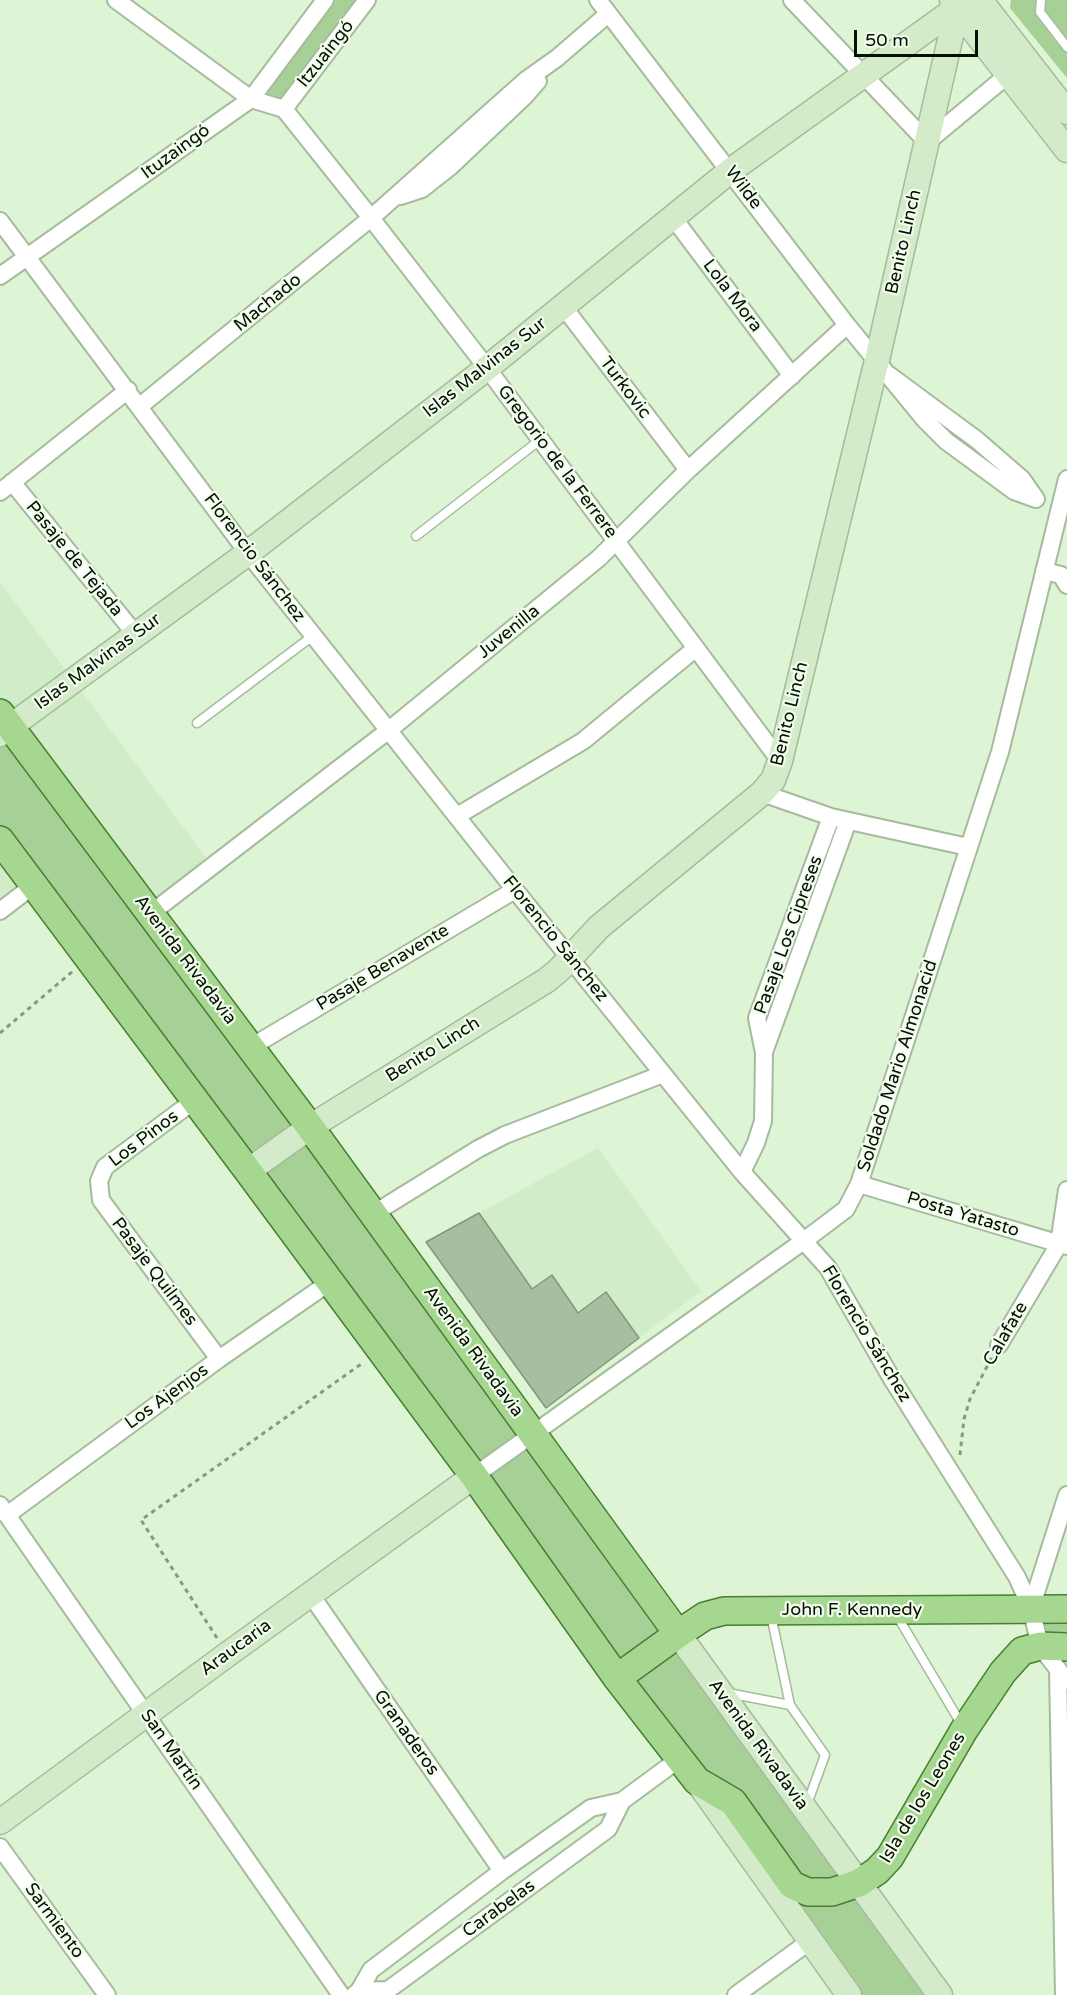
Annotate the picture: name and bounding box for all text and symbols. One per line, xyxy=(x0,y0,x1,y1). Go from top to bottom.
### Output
street label: Itzuaingó xyxy=(293,16,359,92)
scale bar xyxy=(857,18,982,56)
text: 50 m xyxy=(865,29,909,51)
street label: Ituzaingó xyxy=(137,120,215,184)
street label: Wilde xyxy=(720,162,766,214)
street label: Benito Linch xyxy=(881,188,927,296)
street label: Lola Mora xyxy=(698,255,766,337)
street label: Machado xyxy=(230,269,306,337)
street label: Islas Malvinas Sur xyxy=(419,313,551,423)
street label: Turkovic xyxy=(595,353,655,423)
street label: Gregorio de la Ferrere xyxy=(492,381,622,543)
street label: Florencio Sánchez xyxy=(199,489,309,627)
street label: Pasaje de Tejada xyxy=(21,497,127,621)
street label: Juvenilla xyxy=(474,600,544,664)
street label: Islas Malvinas Sur xyxy=(31,609,165,715)
street label: Benito Linch xyxy=(767,660,813,768)
street label: Pasaje Los Cipreses xyxy=(750,853,828,1017)
street label: Florencio Sánchez xyxy=(498,872,612,1006)
street label: Avenida Rivadavia xyxy=(129,891,241,1029)
street label: Pasaje Benavente xyxy=(313,920,453,1016)
street label: Soldado Mario Almonacid xyxy=(854,957,942,1175)
street label: Benito Linch xyxy=(382,1013,484,1087)
street label: Los Pinos xyxy=(105,1106,183,1172)
street label: Posta Yatasto xyxy=(904,1188,1022,1242)
street label: Pasaje Quilmes xyxy=(106,1214,202,1330)
street label: Florencio Sánchez xyxy=(817,1262,915,1406)
street label: Avenida Rivadavia xyxy=(418,1282,528,1422)
street label: Calafate xyxy=(979,1298,1033,1370)
street label: Los Ajenjos xyxy=(121,1360,213,1434)
street label: John F. Kennedy xyxy=(782,1599,922,1621)
street label: Araucaria xyxy=(196,1615,276,1681)
street label: Avenida Rivadavia xyxy=(703,1675,813,1815)
street label: Granaderos xyxy=(369,1686,443,1780)
street label: San Martín xyxy=(135,1705,207,1795)
street label: Isla de los Leones xyxy=(875,1729,971,1867)
street label: Carabelas xyxy=(459,1875,539,1943)
street label: Sarmiento xyxy=(19,1879,89,1963)

